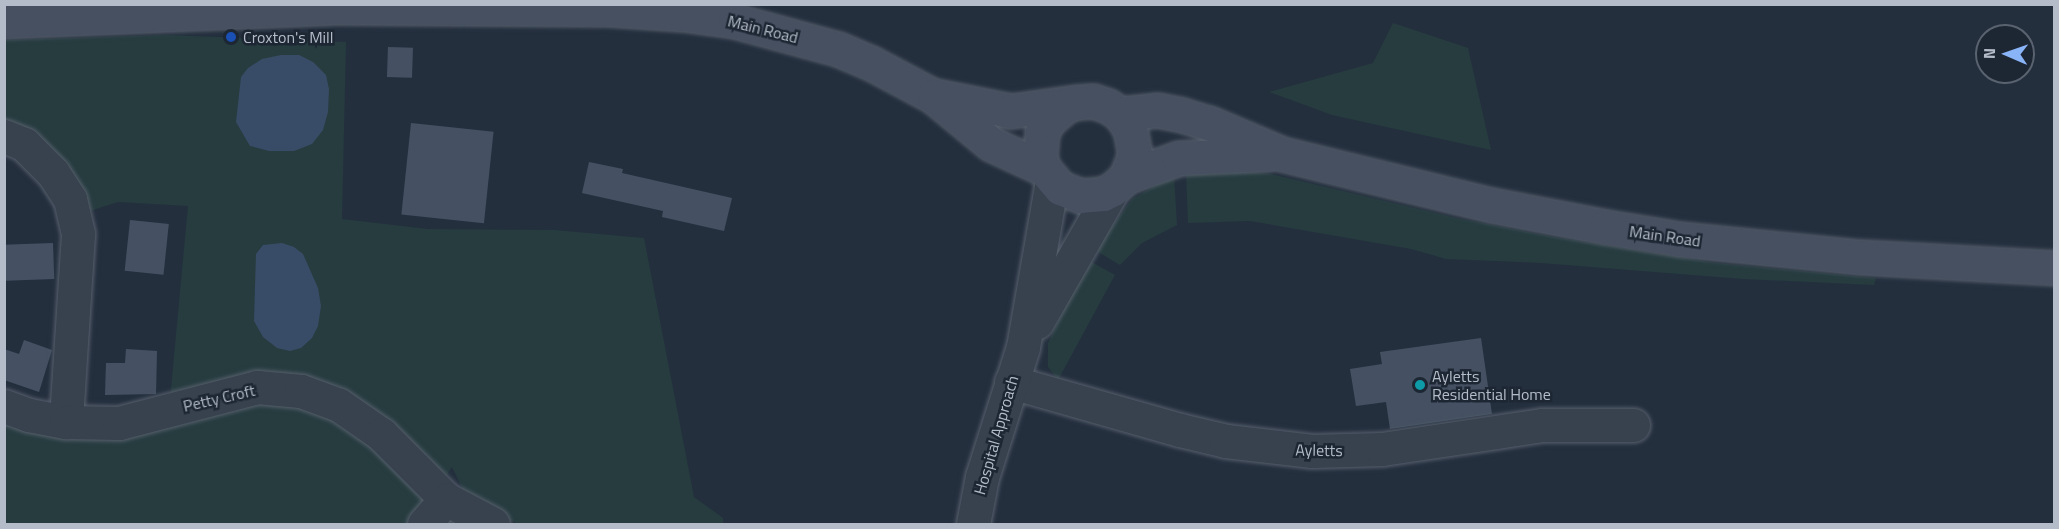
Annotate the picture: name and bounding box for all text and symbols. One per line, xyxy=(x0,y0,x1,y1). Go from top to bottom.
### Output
street label: Main Road xyxy=(726,11,800,47)
north arrow xyxy=(1975,24,2035,84)
place label: Croxton's Mill xyxy=(243,27,334,47)
marker: Croxton's Mill xyxy=(224,30,238,44)
text: N xyxy=(1977,47,2001,59)
street label: Main Road xyxy=(1628,222,1702,250)
place label: Ayletts Residential Home xyxy=(1432,366,1551,404)
street label: Hospital Approach xyxy=(970,373,1022,497)
marker: Ayletts Residential Home xyxy=(1413,378,1427,392)
street label: Petty Croft xyxy=(181,380,257,416)
street label: Ayletts xyxy=(1295,440,1343,460)

